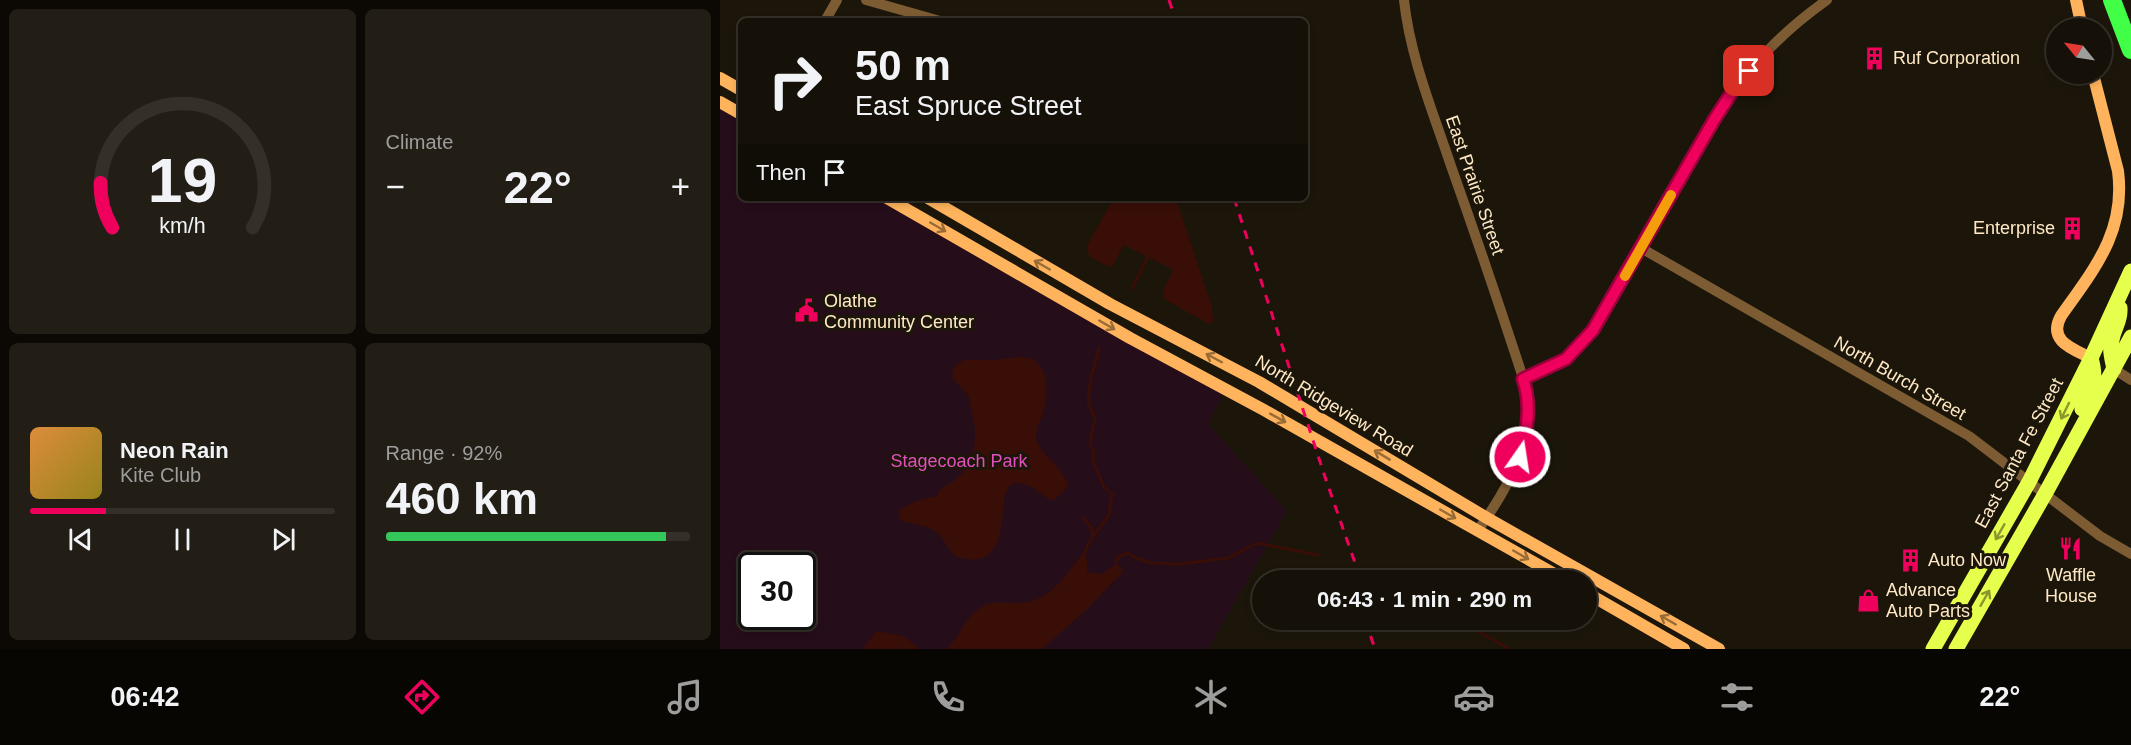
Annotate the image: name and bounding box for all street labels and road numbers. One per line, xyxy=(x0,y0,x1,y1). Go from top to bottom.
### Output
street label: East Prairie Street xyxy=(1442,113,1508,257)
street label: North Burch Street xyxy=(1830,332,1970,424)
street label: North Ridgeview Road xyxy=(1252,351,1416,461)
street label: East Santa Fe Street xyxy=(1971,375,2067,531)

